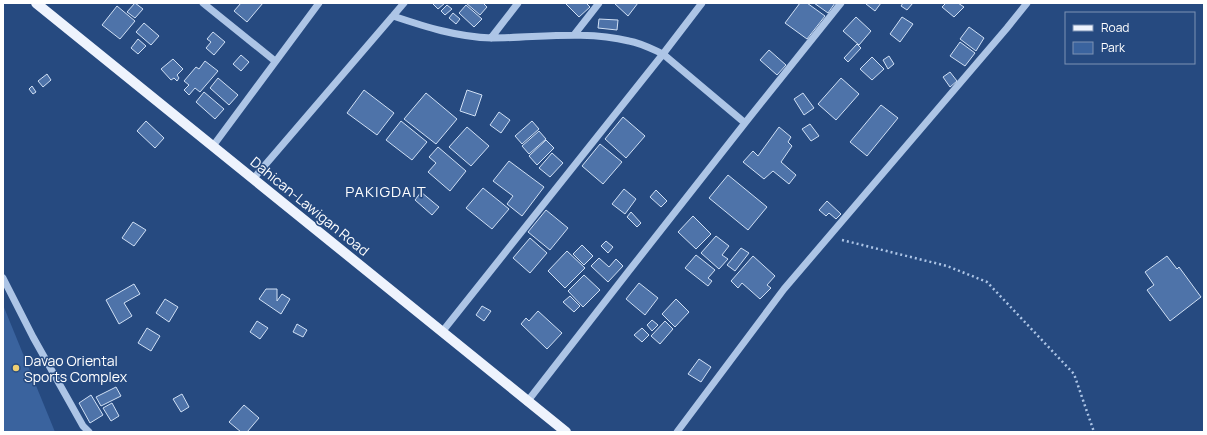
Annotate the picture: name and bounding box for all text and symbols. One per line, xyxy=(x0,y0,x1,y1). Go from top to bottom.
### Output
legend xyxy=(1065,12,1195,64)
text: Road xyxy=(1101,19,1129,36)
text: Park xyxy=(1101,39,1126,56)
street label: Dahican-Lawigan Road xyxy=(247,152,373,260)
district label: PAKIGDAIT xyxy=(345,181,427,202)
place label: Davao Oriental Sports Complex xyxy=(24,351,128,386)
marker: Davao Oriental Sports Complex xyxy=(11,363,21,373)

